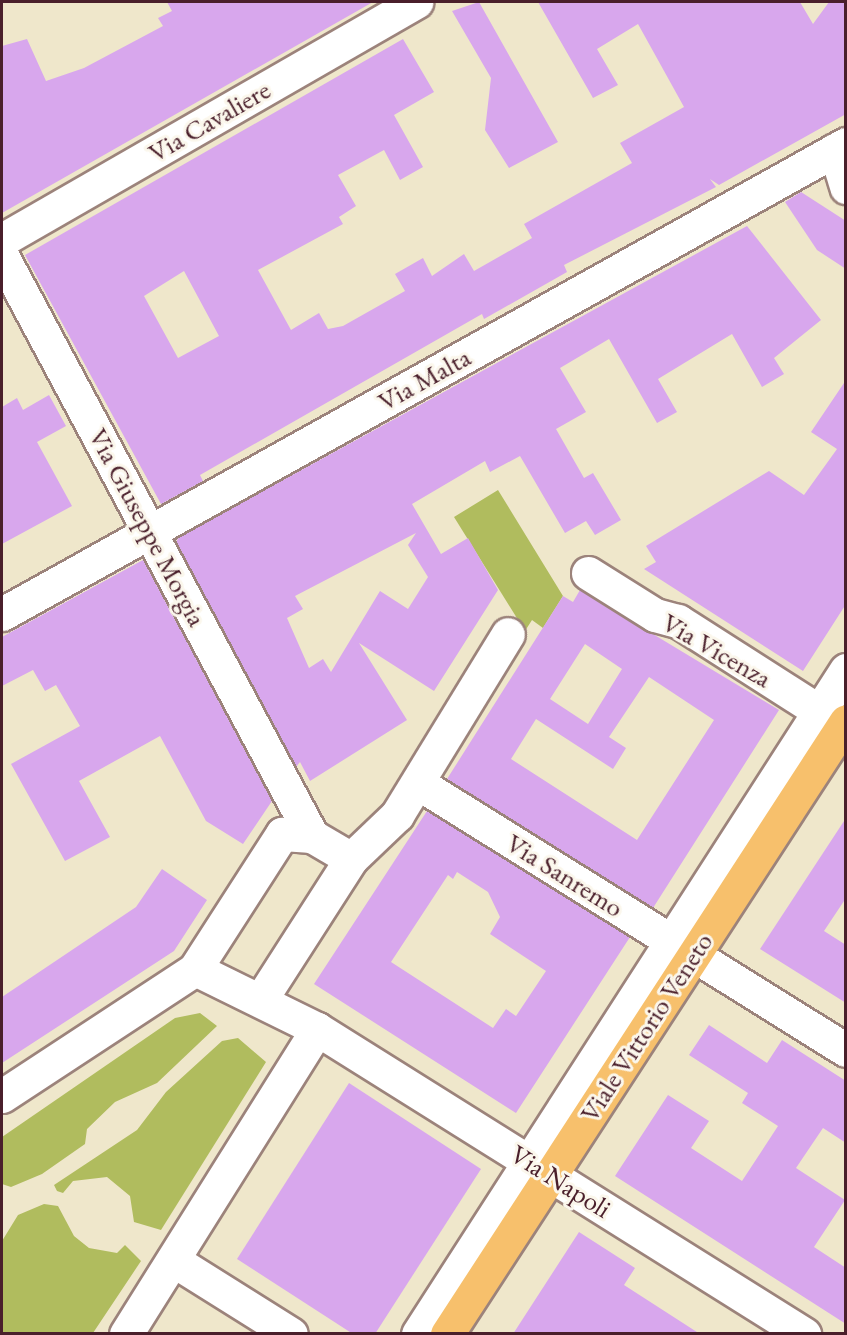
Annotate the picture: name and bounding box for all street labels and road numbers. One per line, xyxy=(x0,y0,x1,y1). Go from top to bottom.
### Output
street label: Via Cavaliere xyxy=(142,73,276,169)
street label: Via Malta xyxy=(372,340,476,418)
street label: Via Giuseppe Morgia xyxy=(82,423,214,631)
street label: Via Vicenza xyxy=(657,606,777,694)
street label: Via Sanremo xyxy=(500,826,630,924)
street label: Viale Vittorio Veneto xyxy=(573,926,719,1128)
street label: Via Napoli xyxy=(505,1137,617,1225)

